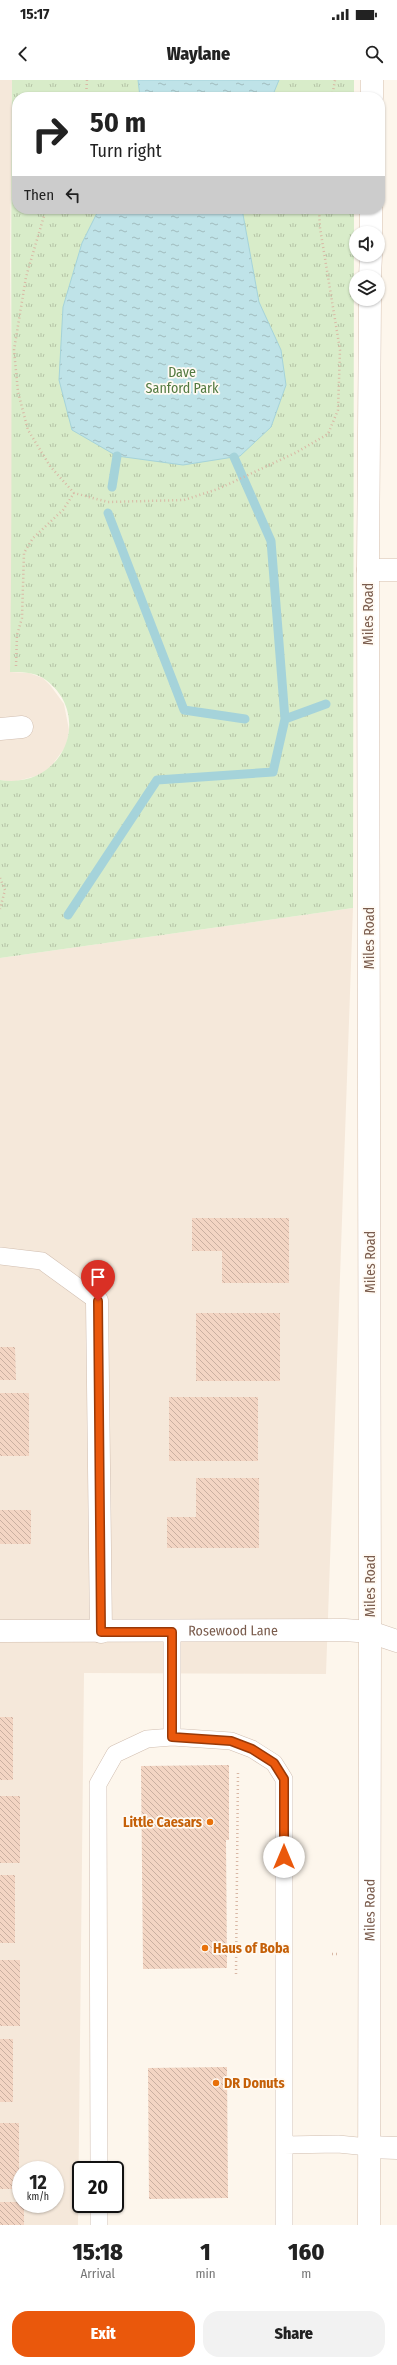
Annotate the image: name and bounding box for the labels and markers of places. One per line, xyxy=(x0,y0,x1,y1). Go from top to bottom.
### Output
pin xyxy=(81,1260,115,1301)
place label: Little Caesars xyxy=(123,1814,202,1831)
marker: Little Caesars xyxy=(205,1817,215,1827)
place label: Haus of Boba xyxy=(213,1940,289,1957)
marker: Haus of Boba xyxy=(200,1943,210,1953)
place label: DR Donuts xyxy=(224,2075,285,2092)
marker: DR Donuts xyxy=(211,2078,221,2088)

